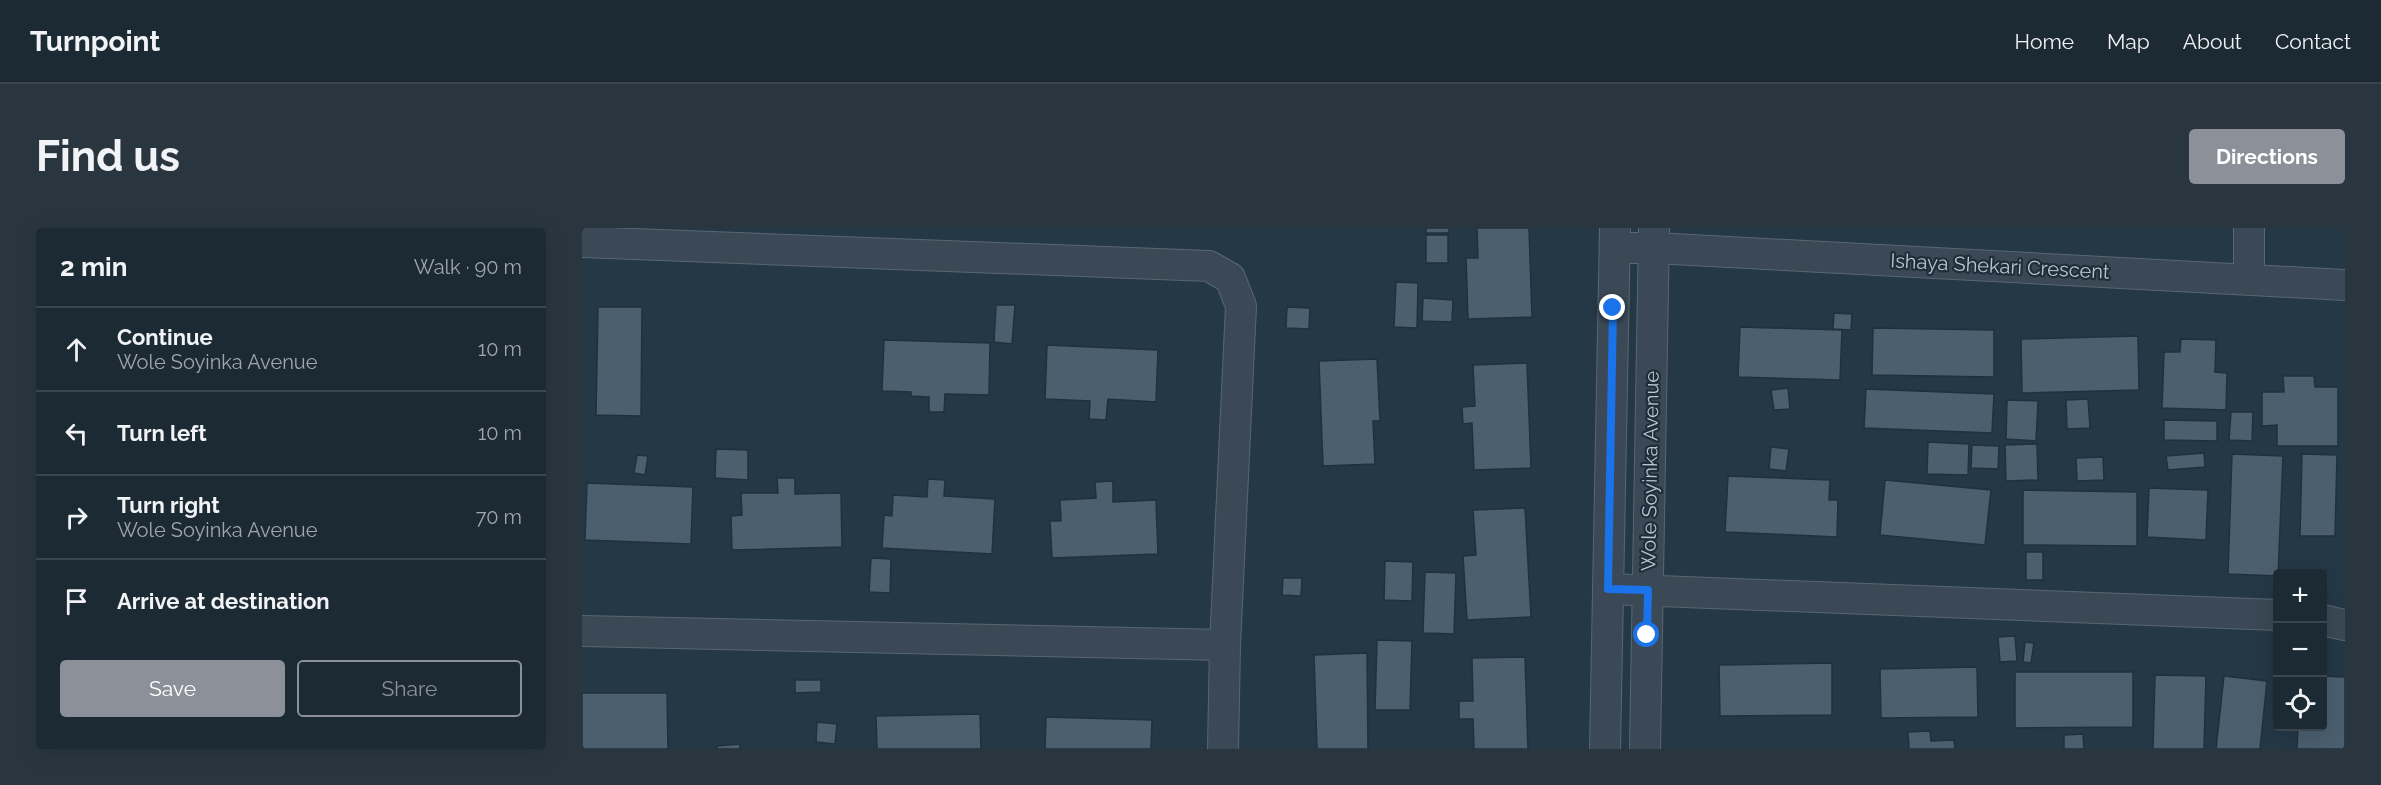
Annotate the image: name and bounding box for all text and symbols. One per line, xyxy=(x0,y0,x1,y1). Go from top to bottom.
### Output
text: Turnpoint xyxy=(30,25,160,58)
text: Home xyxy=(2015,29,2074,54)
text: Map xyxy=(2107,29,2150,54)
text: About xyxy=(2183,29,2242,54)
text: Contact xyxy=(2275,29,2351,54)
button: Directions xyxy=(2189,129,2345,184)
text: Find us xyxy=(36,132,180,181)
street label: Ishaya Shekari Crescent xyxy=(1890,248,2111,284)
text: 2 min xyxy=(60,252,127,282)
text: Walk · 90 m xyxy=(414,255,522,279)
route end xyxy=(1599,294,1625,320)
text: Continue xyxy=(117,324,213,350)
icon: ahead xyxy=(60,333,93,366)
text: 10 m xyxy=(478,337,522,361)
text: Wole Soyinka Avenue xyxy=(117,350,317,374)
street label: Wole Soyinka Avenue xyxy=(1636,370,1664,571)
icon: left xyxy=(60,417,93,450)
text: Turn left xyxy=(117,420,207,446)
text: 10 m xyxy=(478,421,522,445)
text: Turn right xyxy=(117,492,220,518)
icon: right xyxy=(60,501,93,534)
text: 70 m xyxy=(476,505,522,529)
text: Wole Soyinka Avenue xyxy=(117,518,317,542)
map controls xyxy=(2273,569,2327,731)
button: + xyxy=(2273,569,2327,623)
icon: arrive xyxy=(60,585,93,618)
text: Arrive at destination xyxy=(117,588,330,614)
route start xyxy=(1633,621,1659,647)
button: − xyxy=(2273,623,2327,677)
button: Save xyxy=(60,660,285,717)
button: Share xyxy=(297,660,522,717)
button: locate xyxy=(2273,677,2327,731)

